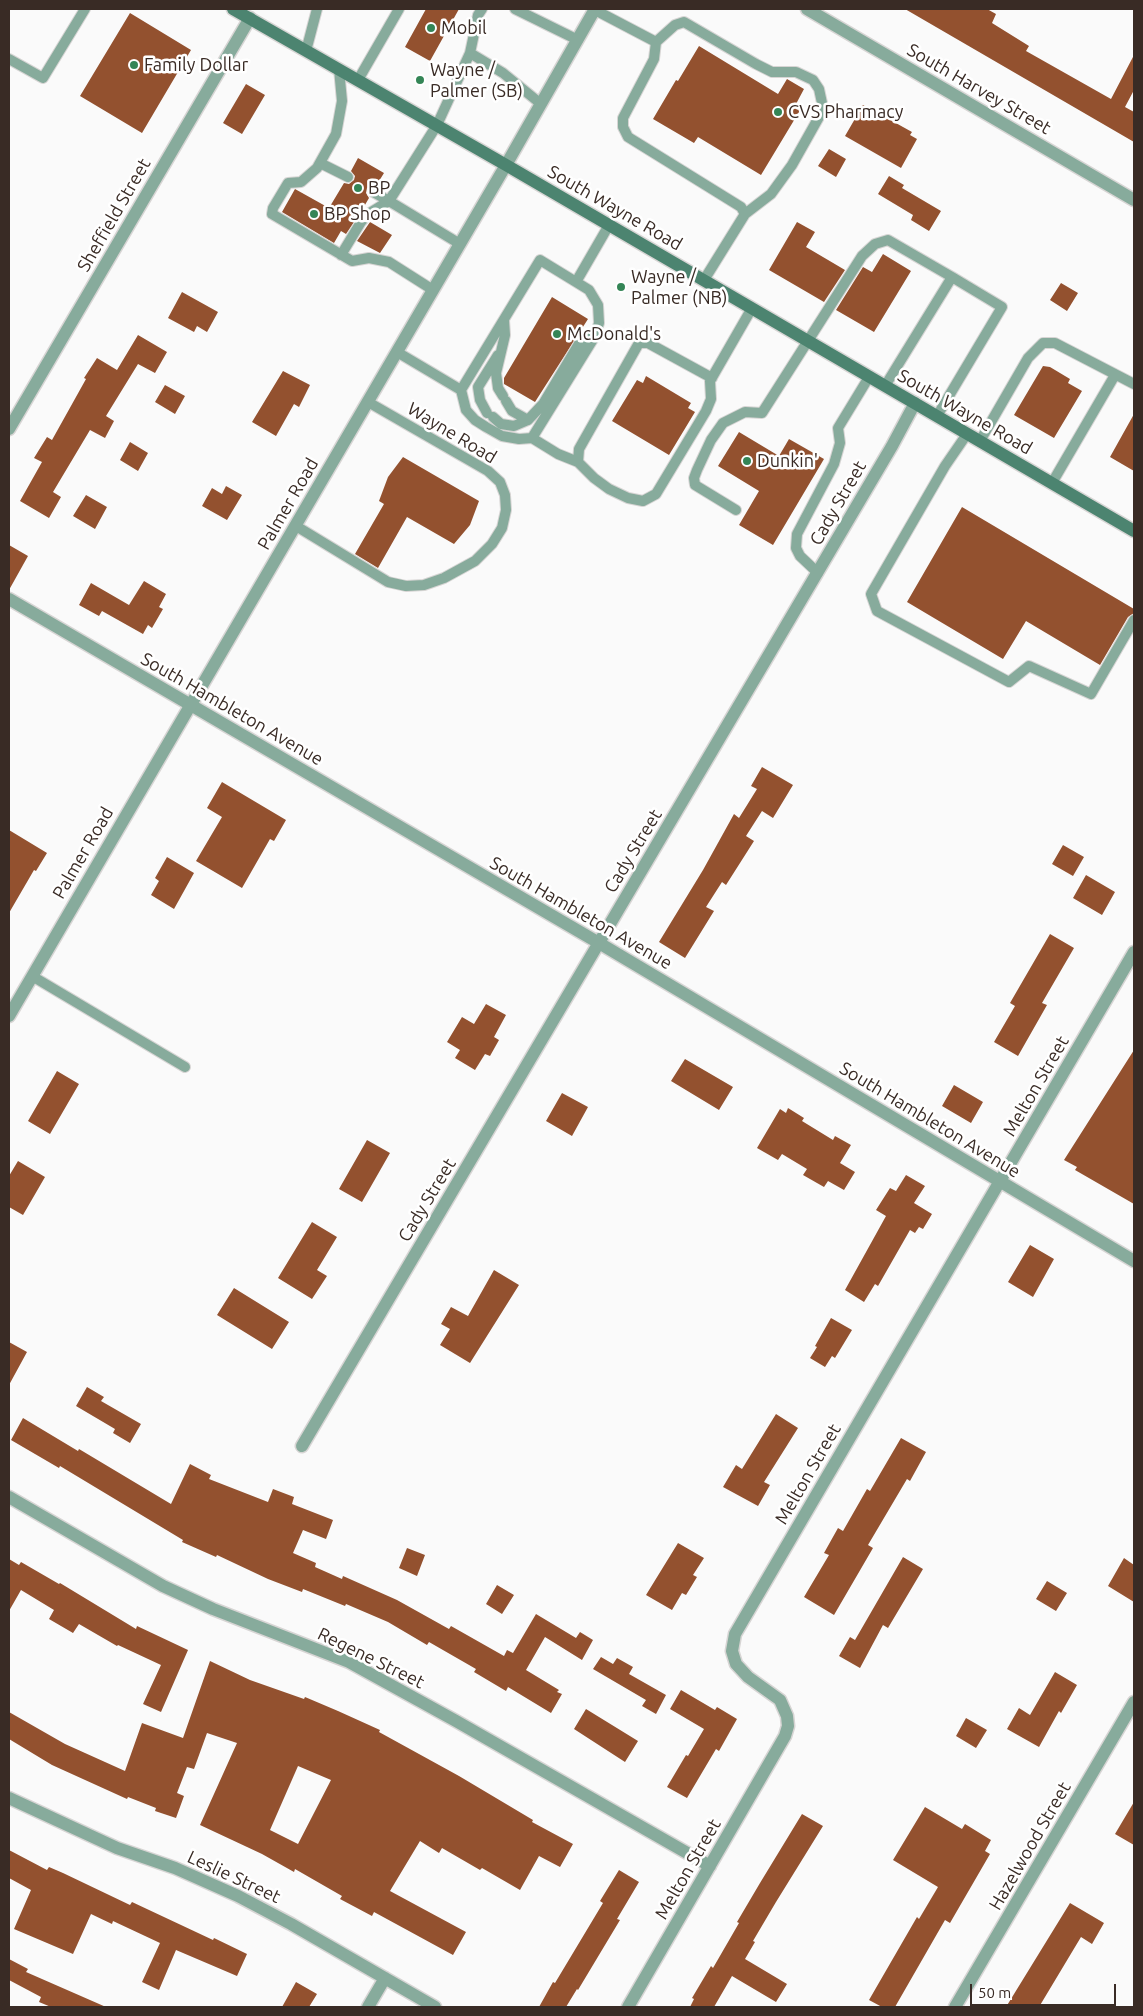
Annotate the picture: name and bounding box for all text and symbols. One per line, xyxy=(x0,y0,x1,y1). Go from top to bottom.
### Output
place label: Mobil xyxy=(441,17,487,39)
marker: Mobil xyxy=(425,22,437,34)
street label: South Harvey Street xyxy=(903,39,1055,139)
place label: Family Dollar xyxy=(144,54,248,76)
marker: Family Dollar xyxy=(128,59,140,71)
place label: Wayne / Palmer (SB) xyxy=(430,59,523,102)
marker: Wayne / Palmer (SB) xyxy=(414,74,426,86)
place label: CVS Pharmacy xyxy=(788,101,903,123)
marker: CVS Pharmacy xyxy=(772,106,784,118)
street label: Sheffield Street xyxy=(73,154,155,276)
street label: South Wayne Road xyxy=(544,161,686,255)
place label: BP xyxy=(368,177,390,199)
marker: BP xyxy=(352,182,364,194)
place label: BP Shop xyxy=(324,203,391,225)
marker: BP Shop xyxy=(308,208,320,220)
place label: Wayne / Palmer (NB) xyxy=(631,266,727,308)
marker: Wayne / Palmer (NB) xyxy=(615,281,627,293)
place label: McDonald's xyxy=(567,323,661,345)
marker: McDonald's xyxy=(551,328,563,340)
street label: South Wayne Road xyxy=(894,365,1036,459)
street label: Wayne Road xyxy=(404,398,500,468)
place label: Dunkin' xyxy=(757,450,818,472)
street label: Palmer Road xyxy=(253,454,323,554)
marker: Dunkin' xyxy=(741,455,753,467)
street label: Cady Street xyxy=(805,457,871,549)
street label: South Hambleton Avenue xyxy=(137,648,327,770)
street label: Palmer Road xyxy=(48,803,118,903)
street label: Cady Street xyxy=(600,805,666,897)
street label: South Hambleton Avenue xyxy=(486,852,676,974)
street label: Melton Street xyxy=(999,1032,1073,1140)
street label: South Hambleton Avenue xyxy=(836,1057,1024,1183)
street label: Cady Street xyxy=(394,1154,460,1246)
street label: Melton Street xyxy=(771,1420,845,1528)
street label: Regene Street xyxy=(314,1623,428,1693)
street label: Hazelwood Street xyxy=(985,1778,1075,1914)
street label: Melton Street xyxy=(651,1815,725,1923)
street label: Leslie Street xyxy=(184,1846,284,1908)
scale bar xyxy=(973,1974,1119,2006)
text: 50 m xyxy=(978,1984,1011,2001)

